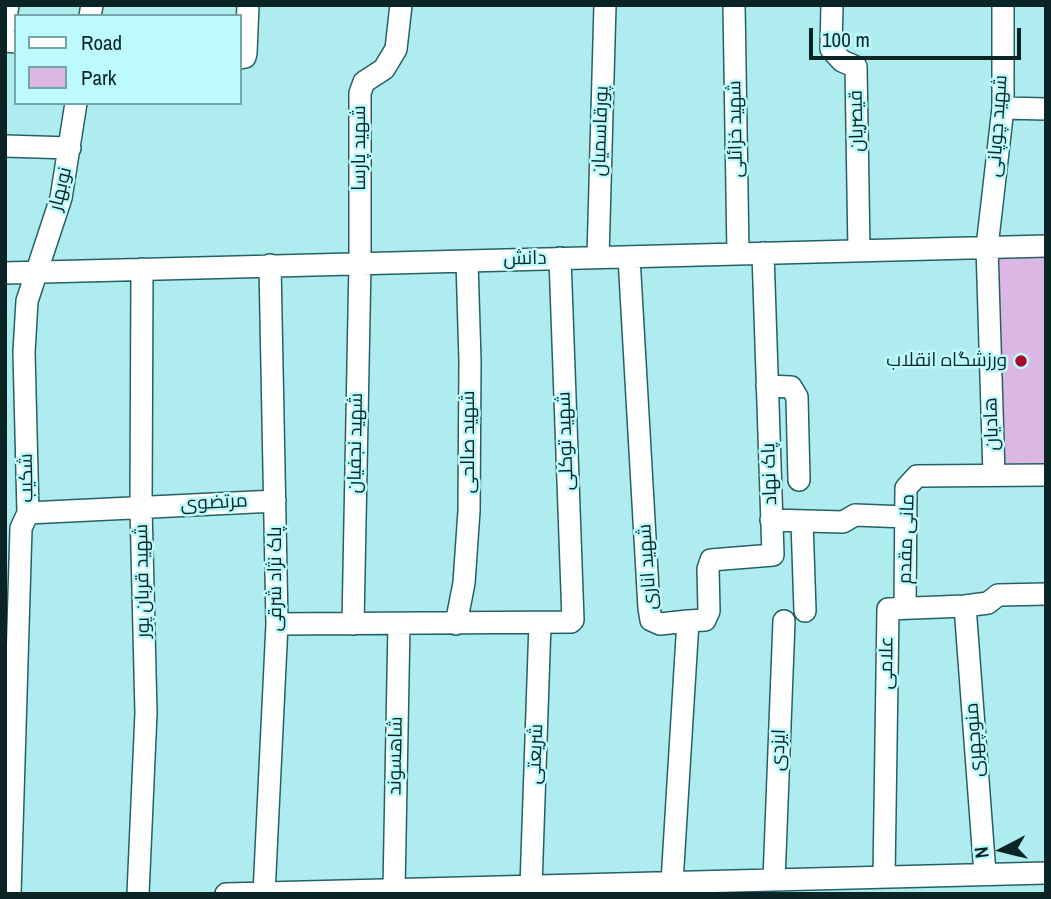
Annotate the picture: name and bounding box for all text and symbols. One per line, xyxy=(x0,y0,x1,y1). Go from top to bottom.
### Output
legend xyxy=(14,14,242,105)
scale bar xyxy=(813,14,1025,58)
text: 100 m xyxy=(822,25,870,54)
text: Road xyxy=(81,28,122,57)
text: Park xyxy=(81,63,116,92)
street label: شهید چوپانی xyxy=(983,74,1013,178)
street label: شهید خزائلی xyxy=(724,80,748,178)
street label: پورقاسمیان xyxy=(588,85,614,177)
street label: قیصریان xyxy=(845,90,869,152)
street label: شهید پارسا xyxy=(349,105,371,191)
street label: نوبهار xyxy=(45,165,77,213)
street label: دانش xyxy=(503,247,547,271)
place label: ورزشگاه انقلاب xyxy=(886,350,1007,372)
marker: ورزشگاه انقلاب xyxy=(1013,353,1029,369)
street label: شهید صالحی xyxy=(458,391,480,493)
street label: شهید توکلی xyxy=(553,391,579,491)
street label: شهید نجفیان xyxy=(344,392,368,494)
street label: هادیان xyxy=(980,397,1004,451)
street label: پاک نهاد xyxy=(758,442,782,506)
street label: شکیب xyxy=(15,453,39,503)
street label: مرتضوی xyxy=(180,490,248,516)
street label: مانی مقدم xyxy=(894,493,920,585)
street label: شهید اناری xyxy=(634,523,662,611)
street label: شهید قربان پور xyxy=(131,524,155,638)
street label: پاک نژاد شرقی xyxy=(265,527,287,631)
street label: علامی xyxy=(875,636,899,690)
street label: منوچهری xyxy=(961,702,989,778)
street label: شاهسوند xyxy=(384,716,408,796)
street label: شریعتی xyxy=(524,723,548,785)
street label: ایزدی xyxy=(767,729,791,771)
north arrow xyxy=(967,815,1037,885)
text: N xyxy=(968,845,995,860)

